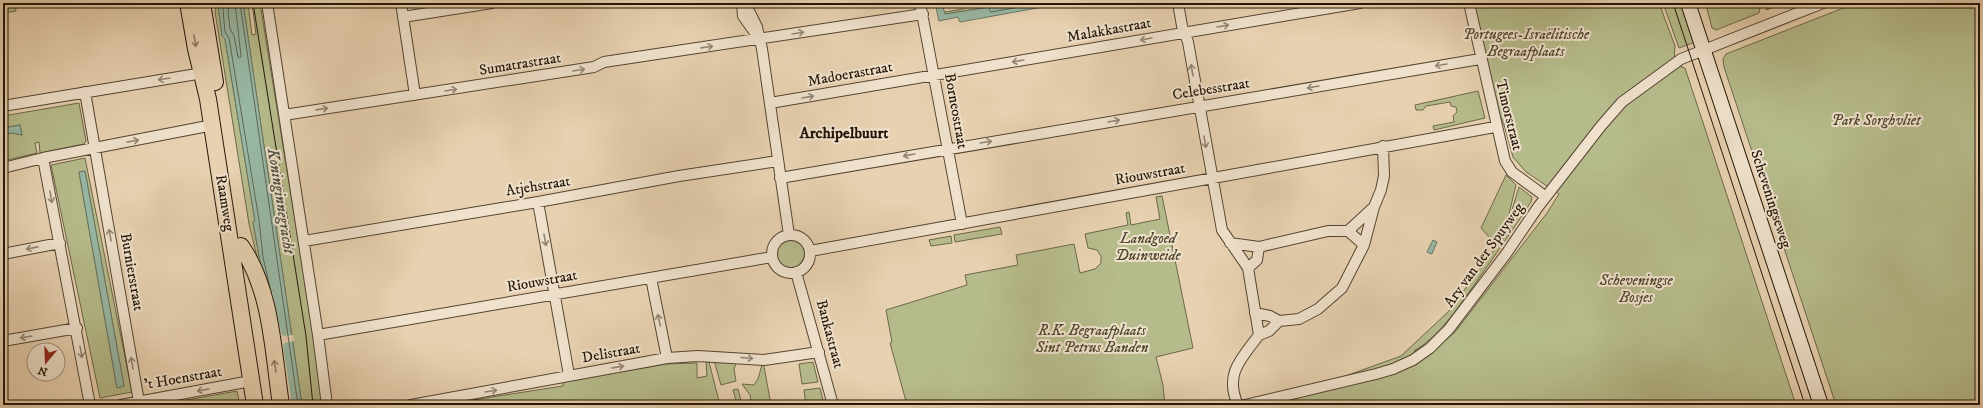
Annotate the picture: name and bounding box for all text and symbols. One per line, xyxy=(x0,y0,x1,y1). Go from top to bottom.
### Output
street label: Malakkastraat xyxy=(1065,13,1153,47)
one-way arrow xyxy=(1216,22,1229,30)
park label: Portugees-Israëlitische Begraafplaats xyxy=(1463,25,1590,61)
one-way arrow xyxy=(791,29,804,37)
one-way arrow xyxy=(191,35,199,48)
one-way arrow xyxy=(1140,36,1153,44)
one-way arrow xyxy=(700,43,713,51)
street label: Sumatrastraat xyxy=(478,48,562,80)
street label: Madoerastraat xyxy=(806,57,894,91)
one-way arrow xyxy=(1012,57,1025,65)
one-way arrow xyxy=(1435,62,1448,70)
one-way arrow xyxy=(1188,63,1196,76)
one-way arrow xyxy=(572,65,585,73)
street label: Borneostraat xyxy=(940,72,972,151)
street label: Celebesstraat xyxy=(1171,73,1251,104)
one-way arrow xyxy=(158,75,171,83)
street label: Timorstraat xyxy=(1491,78,1527,152)
one-way arrow xyxy=(1307,83,1320,91)
one-way arrow xyxy=(444,86,457,94)
one-way arrow xyxy=(801,93,814,101)
one-way arrow xyxy=(315,105,328,113)
park label: Park Sorghvliet xyxy=(1831,111,1922,130)
one-way arrow xyxy=(1108,116,1121,124)
district label: Archipelbuurt xyxy=(799,123,889,143)
one-way arrow xyxy=(1201,135,1209,148)
one-way arrow xyxy=(126,136,139,144)
one-way arrow xyxy=(979,138,992,146)
water label: Koninginnegracht xyxy=(263,146,299,256)
street label: Scheveningseweg xyxy=(1746,147,1796,251)
one-way arrow xyxy=(903,152,916,160)
street label: Riouwstraat xyxy=(1113,158,1187,190)
street label: Atjehstraat xyxy=(504,172,572,200)
street label: Raamweg xyxy=(211,173,239,233)
one-way arrow xyxy=(47,190,55,203)
street label: Ary van der Spuyweg xyxy=(1440,198,1529,311)
one-way arrow xyxy=(106,229,114,242)
park label: Landgoed Duinweide xyxy=(1115,229,1182,265)
street label: Burnierstraat xyxy=(116,232,148,313)
one-way arrow xyxy=(541,233,549,246)
one-way arrow xyxy=(25,245,38,253)
street label: Riouwstraat xyxy=(505,265,579,297)
park label: Scheveningse Bosjes xyxy=(1598,271,1673,307)
street label: Bankastraat xyxy=(812,298,848,371)
one-way arrow xyxy=(655,314,663,327)
park label: R.K. Begraafplaats Sint Petrus Banden xyxy=(1035,321,1149,357)
one-way arrow xyxy=(20,333,33,341)
street label: Delistraat xyxy=(580,339,642,367)
north arrow xyxy=(26,342,66,382)
one-way arrow xyxy=(77,345,85,358)
one-way arrow xyxy=(740,355,753,362)
one-way arrow xyxy=(128,357,136,370)
one-way arrow xyxy=(271,360,279,373)
text: N xyxy=(37,362,50,379)
street label: 't Hoenstraat xyxy=(143,362,223,394)
one-way arrow xyxy=(611,363,624,371)
one-way arrow xyxy=(197,386,210,394)
one-way arrow xyxy=(484,387,497,395)

